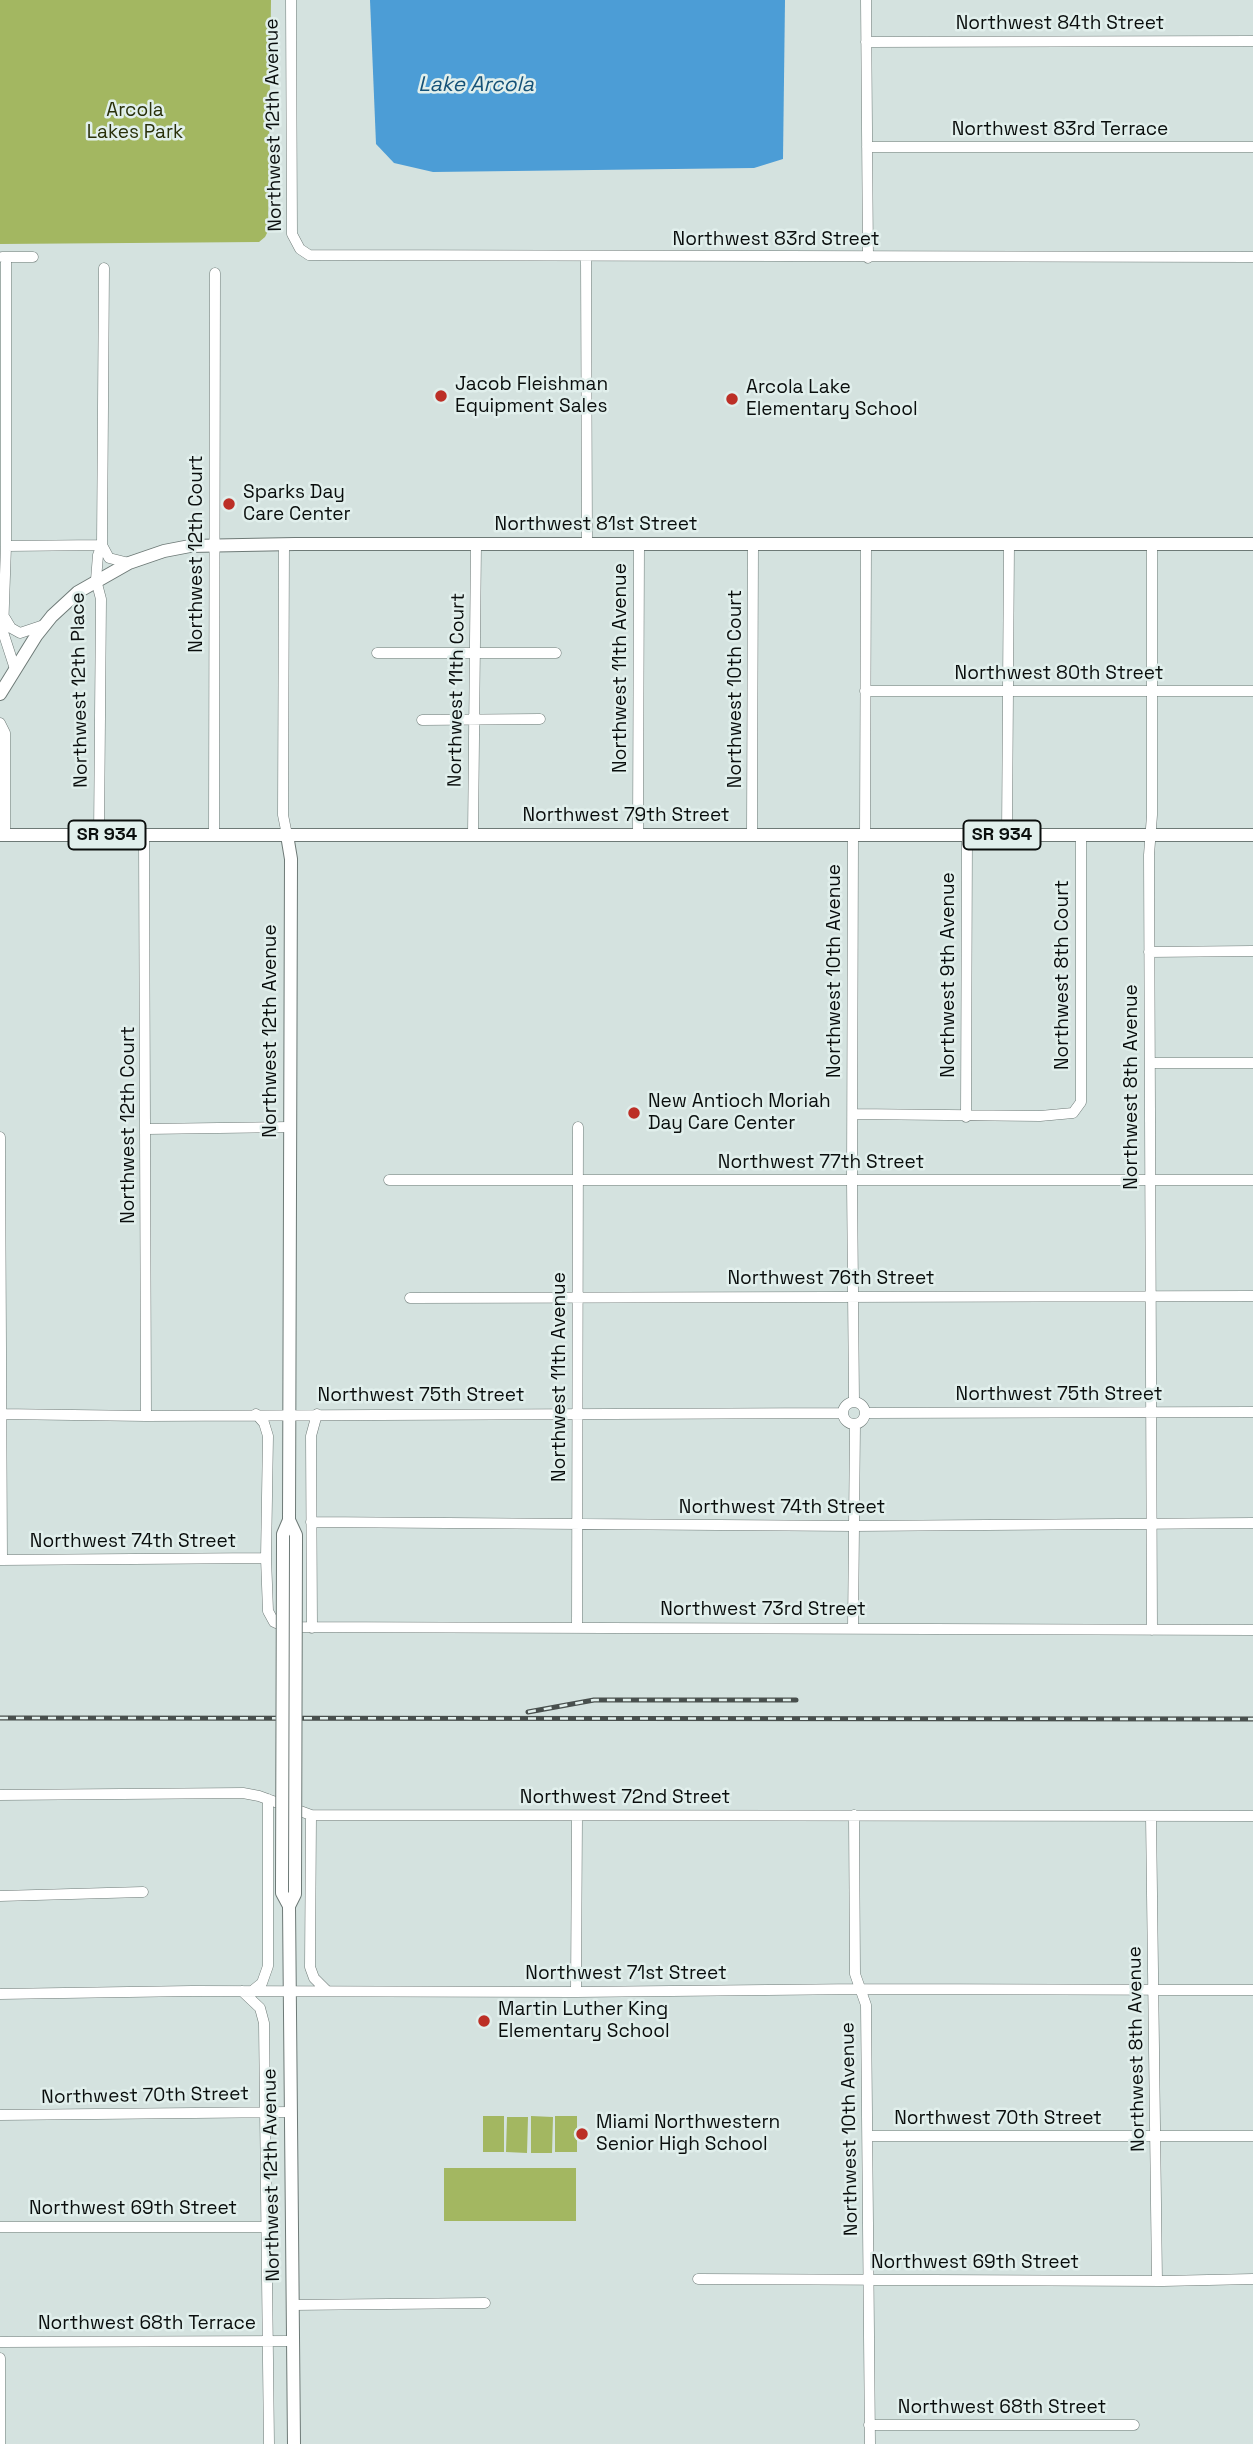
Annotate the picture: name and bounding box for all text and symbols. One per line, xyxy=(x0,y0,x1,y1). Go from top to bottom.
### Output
street label: Northwest 84th Street xyxy=(956,13,1164,35)
street label: Northwest 12th Avenue xyxy=(261,18,287,232)
water label: Lake Arcola xyxy=(418,72,534,98)
park label: Arcola Lakes Park xyxy=(87,100,183,144)
street label: Northwest 83rd Terrace xyxy=(952,119,1168,141)
street label: Northwest 83rd Street xyxy=(673,229,879,251)
place label: Jacob Fleishman Equipment Sales xyxy=(455,374,608,418)
place label: Arcola Lake Elementary School xyxy=(746,377,918,421)
marker: Jacob Fleishman Equipment Sales xyxy=(433,388,449,404)
marker: Arcola Lake Elementary School xyxy=(724,391,740,407)
street label: Northwest 12th Court xyxy=(186,455,208,653)
place label: Sparks Day Care Center xyxy=(243,482,351,526)
marker: Sparks Day Care Center xyxy=(221,496,237,512)
street label: Northwest 81st Street xyxy=(495,514,697,536)
street label: Northwest 11th Avenue xyxy=(610,563,632,773)
street label: Northwest 10th Court xyxy=(725,590,747,788)
street label: Northwest 12th Place xyxy=(67,592,93,788)
street label: Northwest 11th Court xyxy=(444,593,470,787)
street label: Northwest 80th Street xyxy=(955,663,1163,685)
street label: Northwest 79th Street xyxy=(522,805,730,827)
road number: SR 934 xyxy=(68,820,146,850)
road number: SR 934 xyxy=(964,820,1040,850)
street label: Northwest 10th Avenue xyxy=(824,864,846,1078)
street label: Northwest 9th Avenue xyxy=(938,872,960,1078)
street label: Northwest 8th Court xyxy=(1052,880,1074,1070)
street label: Northwest 12th Avenue xyxy=(260,924,282,1138)
street label: Northwest 8th Avenue xyxy=(1121,984,1143,1190)
street label: Northwest 12th Court xyxy=(118,1026,140,1224)
place label: New Antioch Moriah Day Care Center xyxy=(648,1091,831,1135)
marker: New Antioch Moriah Day Care Center xyxy=(626,1105,642,1121)
street label: Northwest 77th Street xyxy=(718,1152,924,1174)
street label: Northwest 76th Street xyxy=(727,1268,935,1290)
street label: Northwest 11th Avenue xyxy=(549,1272,571,1482)
street label: Northwest 75th Street xyxy=(956,1384,1162,1406)
street label: Northwest 75th Street xyxy=(318,1385,524,1407)
street label: Northwest 74th Street xyxy=(679,1497,885,1519)
street label: Northwest 74th Street xyxy=(30,1531,236,1553)
street label: Northwest 73rd Street xyxy=(660,1599,866,1621)
street label: Northwest 72nd Street xyxy=(520,1787,730,1809)
street label: Northwest 8th Avenue xyxy=(1124,1946,1150,2152)
street label: Northwest 71st Street xyxy=(525,1963,727,1985)
place label: Martin Luther King Elementary School xyxy=(498,1999,670,2043)
marker: Martin Luther King Elementary School xyxy=(476,2013,492,2029)
street label: Northwest 10th Avenue xyxy=(837,2022,863,2236)
street label: Northwest 12th Avenue xyxy=(259,2068,285,2282)
street label: Northwest 70th Street xyxy=(41,2083,249,2109)
street label: Northwest 70th Street xyxy=(894,2108,1102,2130)
place label: Miami Northwestern Senior High School xyxy=(596,2112,780,2156)
marker: Miami Northwestern Senior High School xyxy=(574,2126,590,2142)
street label: Northwest 69th Street xyxy=(29,2198,237,2220)
street label: Northwest 69th Street xyxy=(871,2252,1079,2274)
street label: Northwest 68th Terrace xyxy=(38,2313,256,2335)
street label: Northwest 68th Street xyxy=(898,2397,1106,2419)

